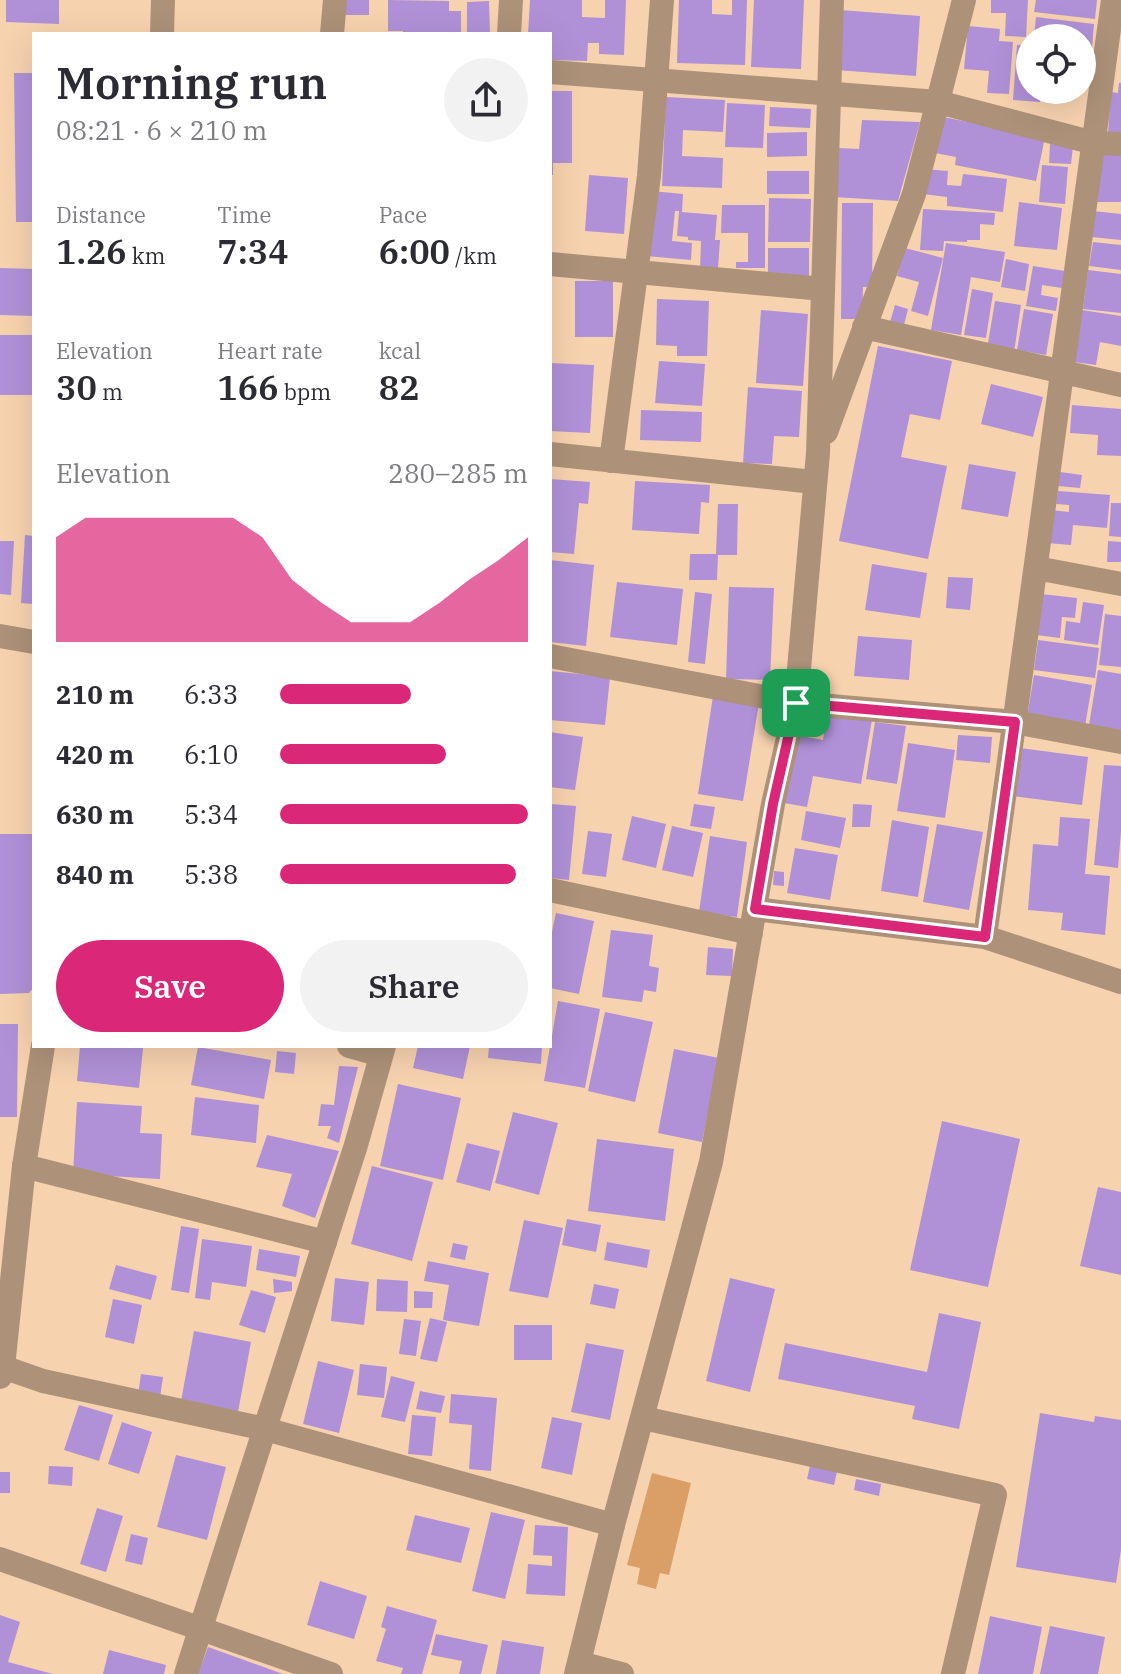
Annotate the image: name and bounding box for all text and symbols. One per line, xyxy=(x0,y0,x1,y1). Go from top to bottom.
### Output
map controls xyxy=(1016,24,1096,104)
button: locate xyxy=(1016,24,1096,104)
text: Morning run xyxy=(56,54,327,111)
button: share xyxy=(444,58,528,142)
text: 08:21 · 6 × 210 m xyxy=(56,113,267,147)
text: Distance xyxy=(56,200,146,229)
text: Time xyxy=(217,200,271,229)
text: Pace xyxy=(379,200,427,229)
text: 1.26 xyxy=(56,229,127,273)
text: 7:34 xyxy=(217,229,289,273)
text: 6:00 xyxy=(379,229,450,273)
text: km xyxy=(127,241,166,270)
text: /km xyxy=(450,241,497,270)
text: Elevation xyxy=(56,336,153,365)
text: Heart rate xyxy=(217,336,323,365)
text: kcal xyxy=(379,336,421,365)
text: 30 xyxy=(56,365,97,409)
text: 166 xyxy=(217,365,279,409)
text: 82 xyxy=(379,365,419,409)
text: m xyxy=(97,377,123,406)
text: bpm xyxy=(279,377,331,406)
text: Elevation xyxy=(56,456,171,490)
text: 280–285 m xyxy=(388,456,528,490)
pin xyxy=(762,669,830,737)
text: 210 m xyxy=(56,677,134,711)
text: 6:33 xyxy=(184,677,238,711)
icon: arrive xyxy=(774,681,818,725)
text: 420 m xyxy=(56,737,134,771)
text: 6:10 xyxy=(184,737,238,771)
text: 630 m xyxy=(56,797,134,831)
text: 5:34 xyxy=(184,797,238,831)
text: 840 m xyxy=(56,857,134,891)
text: 5:38 xyxy=(184,857,238,891)
button: Save xyxy=(56,940,284,1032)
button: Share xyxy=(300,940,528,1032)

